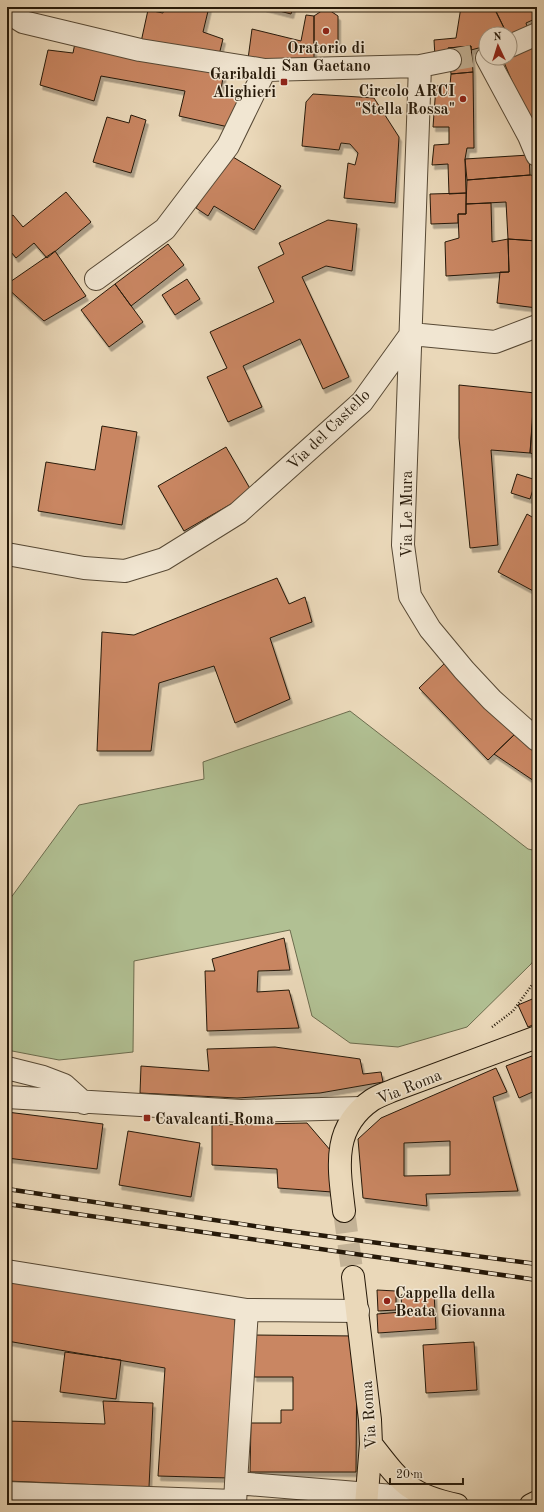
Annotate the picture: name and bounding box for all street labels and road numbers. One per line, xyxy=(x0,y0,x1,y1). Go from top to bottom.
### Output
street label: Via del Castello xyxy=(285,387,374,474)
street label: Via Le Mura xyxy=(400,470,416,558)
street label: Via Roma xyxy=(375,1068,445,1108)
street label: Via Roma xyxy=(360,1380,380,1450)

